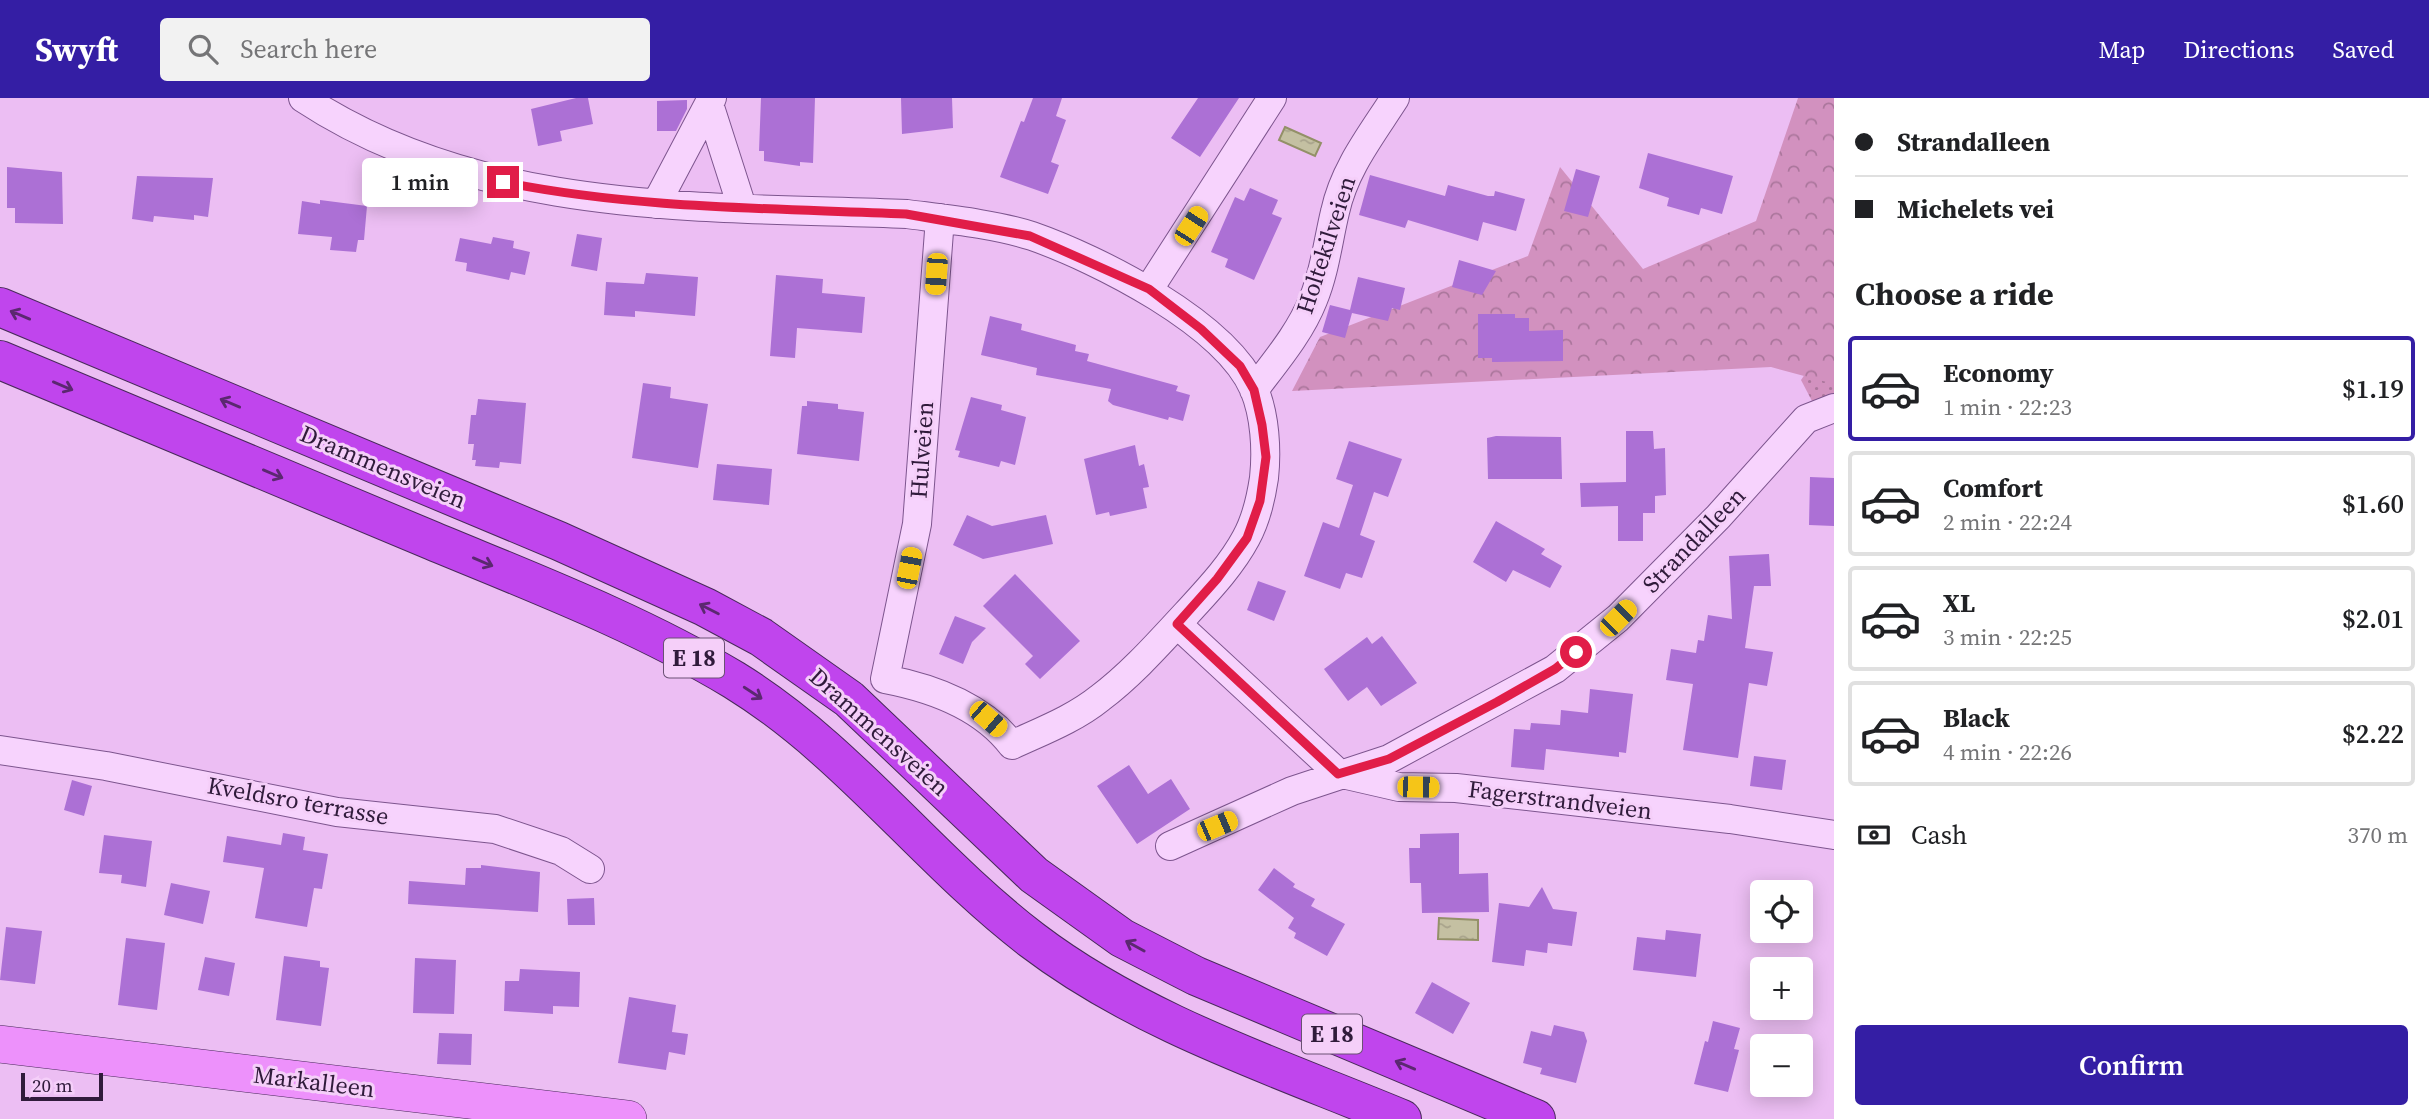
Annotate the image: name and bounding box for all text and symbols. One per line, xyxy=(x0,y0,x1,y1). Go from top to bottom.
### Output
search box xyxy=(160,18,650,81)
text: Swyft xyxy=(35,27,118,72)
icon: search xyxy=(184,30,222,68)
text: Search here xyxy=(240,31,377,67)
text: Map xyxy=(2098,33,2145,66)
text: Directions xyxy=(2183,33,2294,66)
text: Saved xyxy=(2332,33,2394,66)
text: Strandalleen xyxy=(1897,124,2050,160)
callout: 1 min xyxy=(363,158,478,206)
text: 1 min xyxy=(390,166,450,198)
route end xyxy=(487,166,519,198)
street label: Holtekilveien xyxy=(1288,172,1363,318)
text: Michelets vei xyxy=(1897,191,2054,227)
car xyxy=(1171,203,1212,249)
car xyxy=(925,252,948,296)
text: Choose a ride xyxy=(1855,272,2054,316)
one-way arrow xyxy=(10,308,31,321)
text: Economy xyxy=(1943,355,2054,391)
icon: car xyxy=(1859,357,1922,420)
text: $1.19 xyxy=(2342,371,2404,407)
one-way arrow xyxy=(52,380,73,393)
text: 1 min · 22:23 xyxy=(1943,391,2072,423)
one-way arrow xyxy=(219,396,241,409)
street label: Hulveien xyxy=(902,400,941,500)
street label: Drammensveien xyxy=(295,417,471,516)
one-way arrow xyxy=(261,468,283,481)
text: Comfort xyxy=(1943,470,2043,506)
icon: car xyxy=(1859,472,1922,535)
street label: Strandalleen xyxy=(1635,480,1753,600)
text: $1.60 xyxy=(2342,486,2404,522)
text: 2 min · 22:24 xyxy=(1943,506,2072,538)
car xyxy=(895,545,924,591)
one-way arrow xyxy=(471,556,493,569)
text: XL xyxy=(1943,585,1975,621)
icon: car xyxy=(1859,587,1922,650)
car xyxy=(1596,596,1641,640)
text: $2.01 xyxy=(2342,601,2404,637)
one-way arrow xyxy=(699,602,720,615)
text: 3 min · 22:25 xyxy=(1943,621,2072,653)
route start xyxy=(1560,636,1592,668)
road number: E 18 xyxy=(664,638,724,678)
street label: Drammensveien xyxy=(802,660,956,803)
one-way arrow xyxy=(743,686,762,700)
car xyxy=(966,697,1011,741)
text: Black xyxy=(1943,700,2010,736)
icon: car xyxy=(1859,702,1922,765)
text: $2.22 xyxy=(2342,716,2404,752)
text: 4 min · 22:26 xyxy=(1943,736,2072,768)
street label: Kveldsro terrasse xyxy=(205,768,391,833)
street label: Fagerstrandveien xyxy=(1466,772,1654,827)
car xyxy=(1397,776,1440,798)
car xyxy=(1194,808,1241,844)
icon: cash xyxy=(1855,816,1893,854)
text: Cash xyxy=(1911,817,1967,853)
text: 370 m xyxy=(2347,819,2408,851)
map controls xyxy=(1750,880,1813,1097)
button: locate xyxy=(1750,880,1813,943)
one-way arrow xyxy=(1126,938,1146,952)
button: + xyxy=(1750,957,1813,1020)
road number: E 18 xyxy=(1302,1015,1362,1054)
button: Confirm xyxy=(1855,1025,2408,1105)
button: − xyxy=(1750,1034,1813,1097)
street label: Markalleen xyxy=(252,1058,377,1105)
one-way arrow xyxy=(1394,1058,1416,1071)
scale bar xyxy=(21,1070,103,1102)
text: 20 m xyxy=(32,1072,73,1098)

